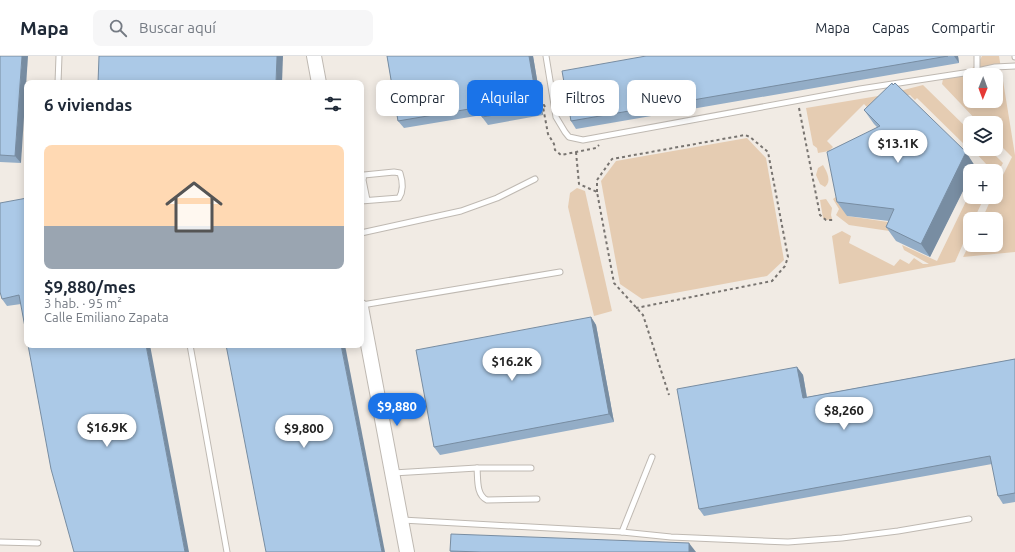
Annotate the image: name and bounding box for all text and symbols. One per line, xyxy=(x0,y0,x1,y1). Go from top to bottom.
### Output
search box xyxy=(93,10,373,46)
text: Mapa xyxy=(20,17,69,39)
icon: search xyxy=(107,17,129,39)
text: Buscar aquí xyxy=(139,19,216,36)
text: Mapa xyxy=(815,20,850,36)
text: Capas xyxy=(872,20,909,36)
text: Compartir xyxy=(931,20,995,36)
north arrow xyxy=(963,68,1003,108)
map controls xyxy=(963,68,1003,252)
chip: Comprar xyxy=(376,80,459,116)
chip: Alquilar xyxy=(467,80,543,116)
chip: Filtros xyxy=(551,80,619,116)
chip: Nuevo xyxy=(627,80,696,116)
icon: filters xyxy=(322,93,344,115)
text: 6 viviendas xyxy=(44,95,132,114)
button: layers xyxy=(963,116,1003,156)
pin: $13.1K xyxy=(865,130,931,164)
text: $13.1K xyxy=(877,136,919,150)
button: + xyxy=(963,164,1003,204)
icon: home xyxy=(158,171,230,243)
button: − xyxy=(963,212,1003,252)
text: $9,880/mes xyxy=(44,277,136,296)
text: 3 hab. · 95 m² xyxy=(44,296,122,310)
text: Calle Emiliano Zapata xyxy=(44,310,169,324)
pin: $16.2K xyxy=(479,348,545,382)
text: $16.2K xyxy=(491,354,533,368)
pin: $9,880 xyxy=(364,393,430,427)
pin: $8,260 xyxy=(811,397,877,431)
text: $9,880 xyxy=(377,399,417,413)
text: $8,260 xyxy=(824,403,864,417)
pin: $16.9K xyxy=(74,414,140,448)
pin: $9,800 xyxy=(271,415,337,449)
text: $16.9K xyxy=(86,420,128,434)
text: $9,800 xyxy=(284,421,324,435)

